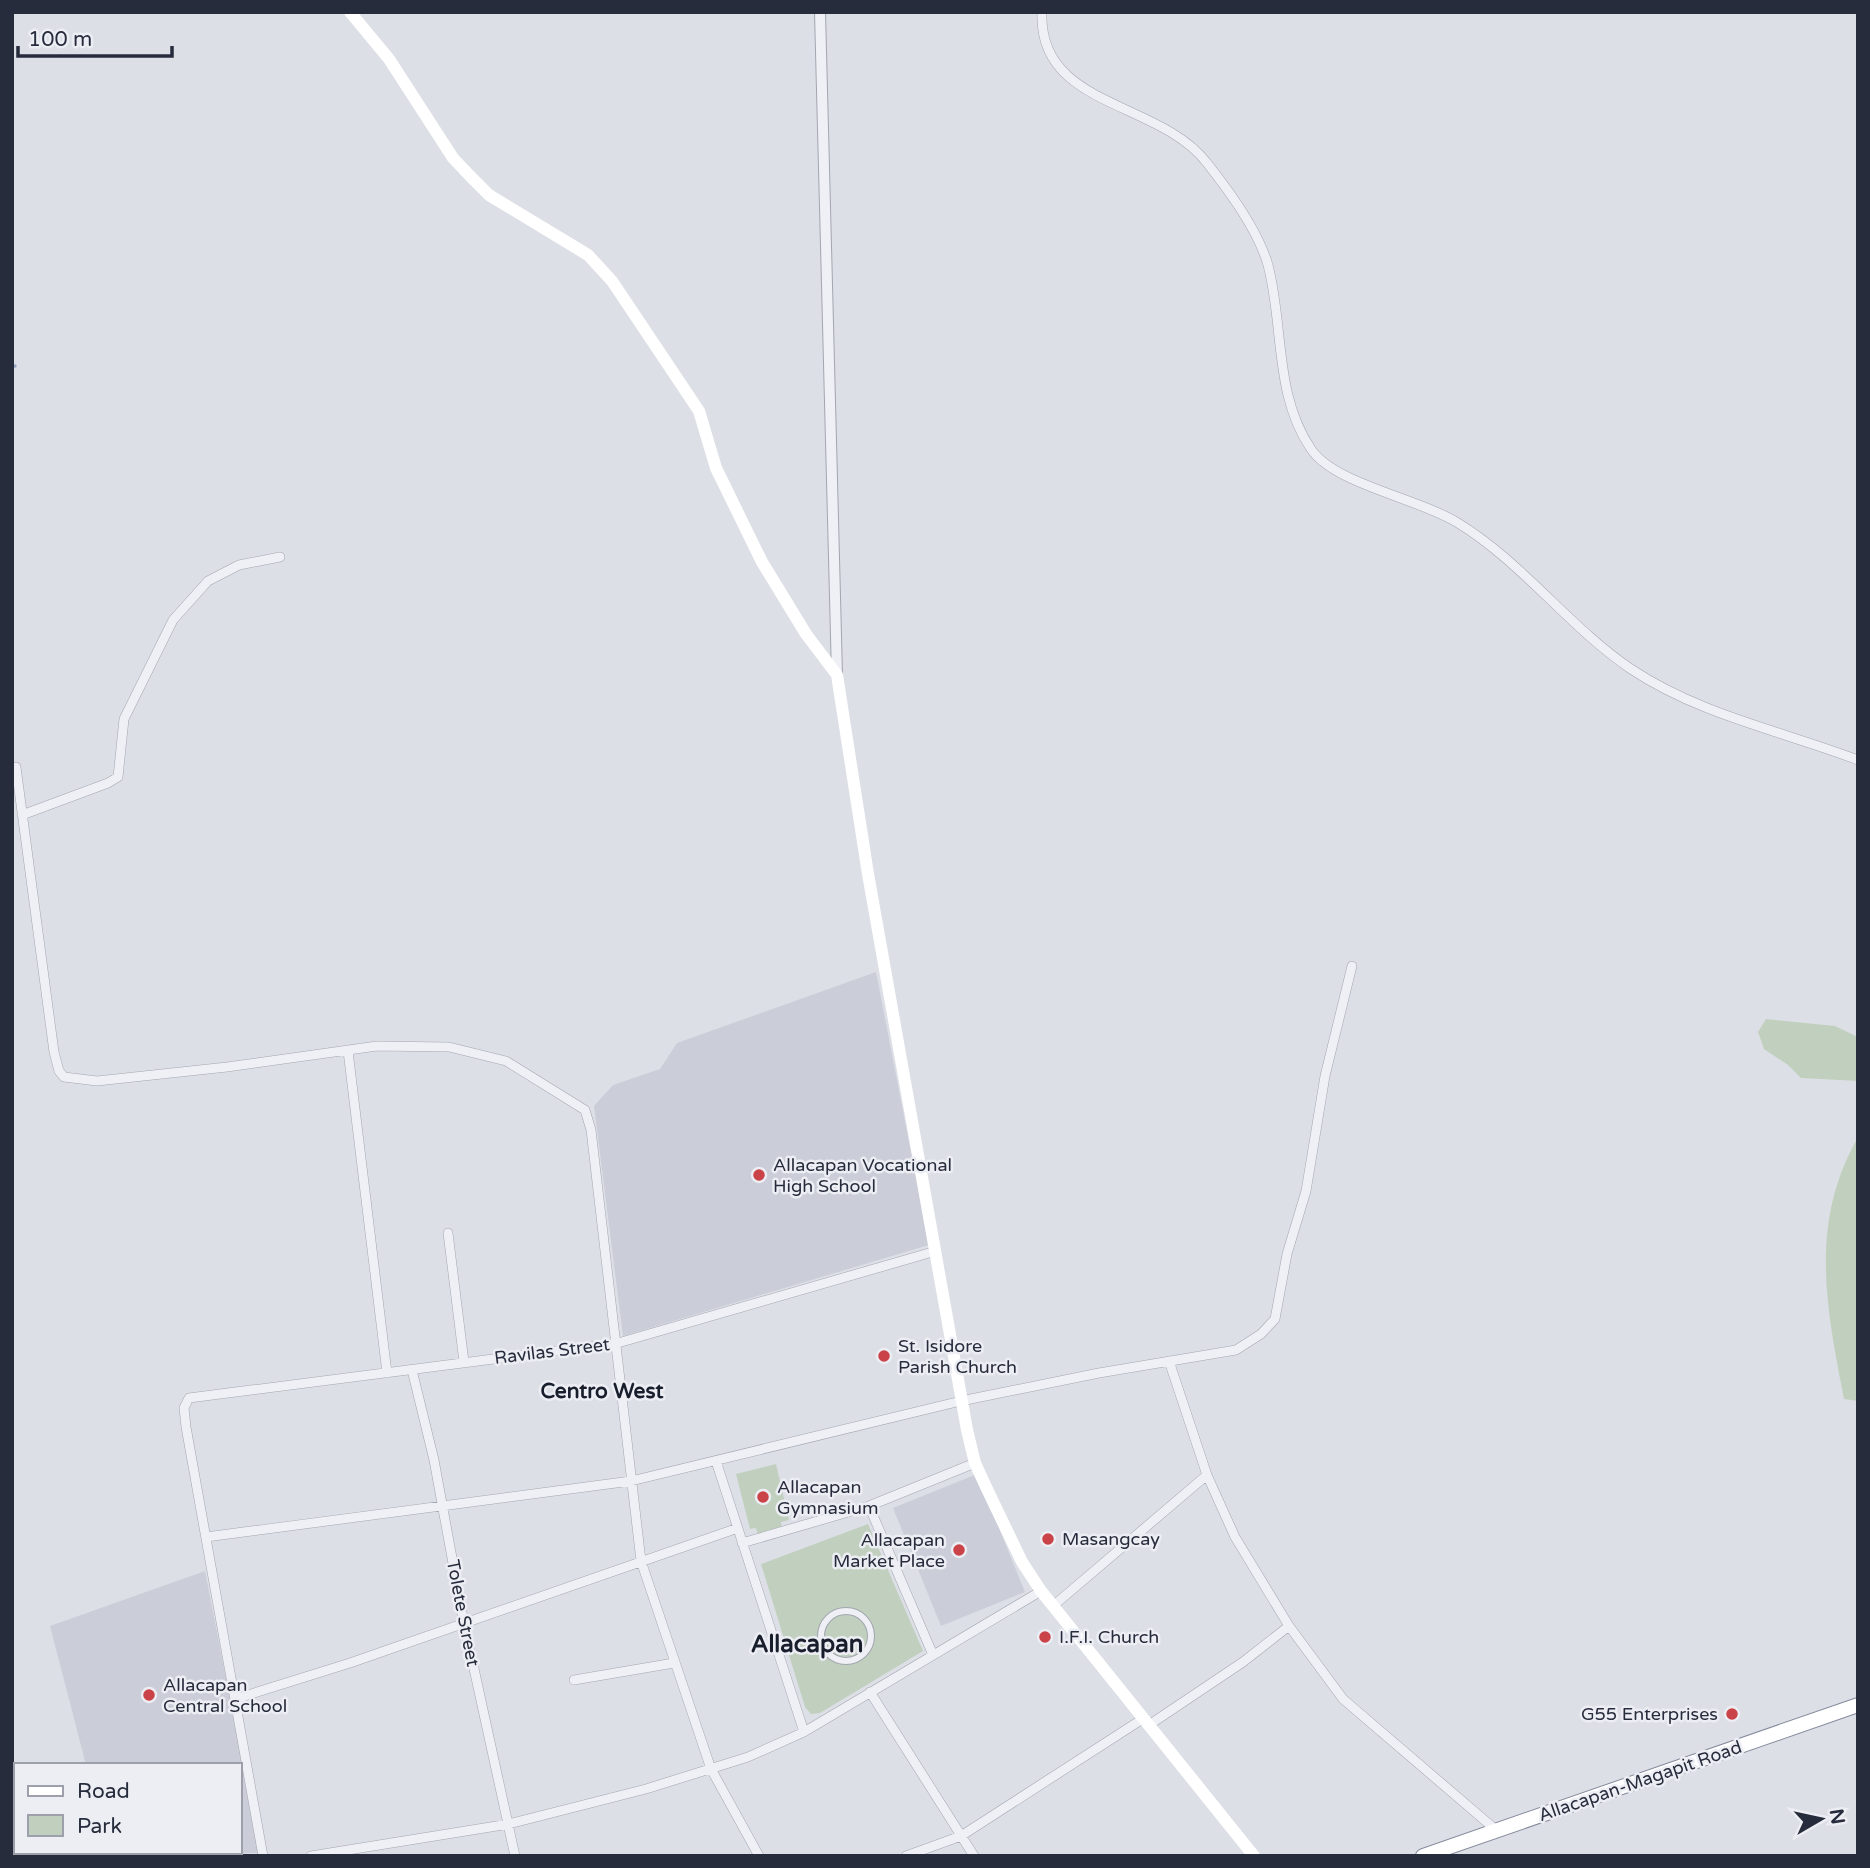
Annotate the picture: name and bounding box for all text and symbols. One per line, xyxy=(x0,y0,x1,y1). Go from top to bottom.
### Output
scale bar xyxy=(18,14,172,58)
text: 100 m xyxy=(28,27,92,52)
place label: Allacapan Vocational High School xyxy=(773,1154,952,1197)
marker: Allacapan Vocational High School xyxy=(751,1167,767,1183)
street label: Ravilas Street xyxy=(493,1333,611,1369)
place label: St. Isidore Parish Church xyxy=(898,1335,1017,1378)
marker: St. Isidore Parish Church xyxy=(876,1348,892,1364)
district label: Centro West xyxy=(541,1379,663,1404)
place label: Allacapan Gymnasium xyxy=(777,1476,879,1519)
marker: Allacapan Gymnasium xyxy=(755,1489,771,1505)
place label: Masangcay xyxy=(1062,1528,1160,1550)
place label: Allacapan Market Place xyxy=(833,1529,945,1572)
marker: Masangcay xyxy=(1040,1531,1056,1547)
marker: Allacapan Market Place xyxy=(951,1542,967,1558)
street label: Tolete Street xyxy=(442,1558,484,1668)
place label: I.F.I. Church xyxy=(1059,1626,1159,1648)
marker: I.F.I. Church xyxy=(1037,1629,1053,1645)
district label: Allacapan xyxy=(751,1630,863,1659)
place label: Allacapan Central School xyxy=(163,1674,287,1717)
marker: Allacapan Central School xyxy=(141,1687,157,1703)
place label: G55 Enterprises xyxy=(1581,1703,1718,1725)
marker: G55 Enterprises xyxy=(1724,1706,1740,1722)
street label: Allacapan-Magapit Road xyxy=(1535,1736,1745,1826)
legend xyxy=(14,1763,242,1854)
text: Road xyxy=(77,1779,130,1804)
north arrow xyxy=(1786,1784,1856,1854)
text: N xyxy=(1825,1807,1849,1826)
text: Park xyxy=(77,1814,122,1839)

